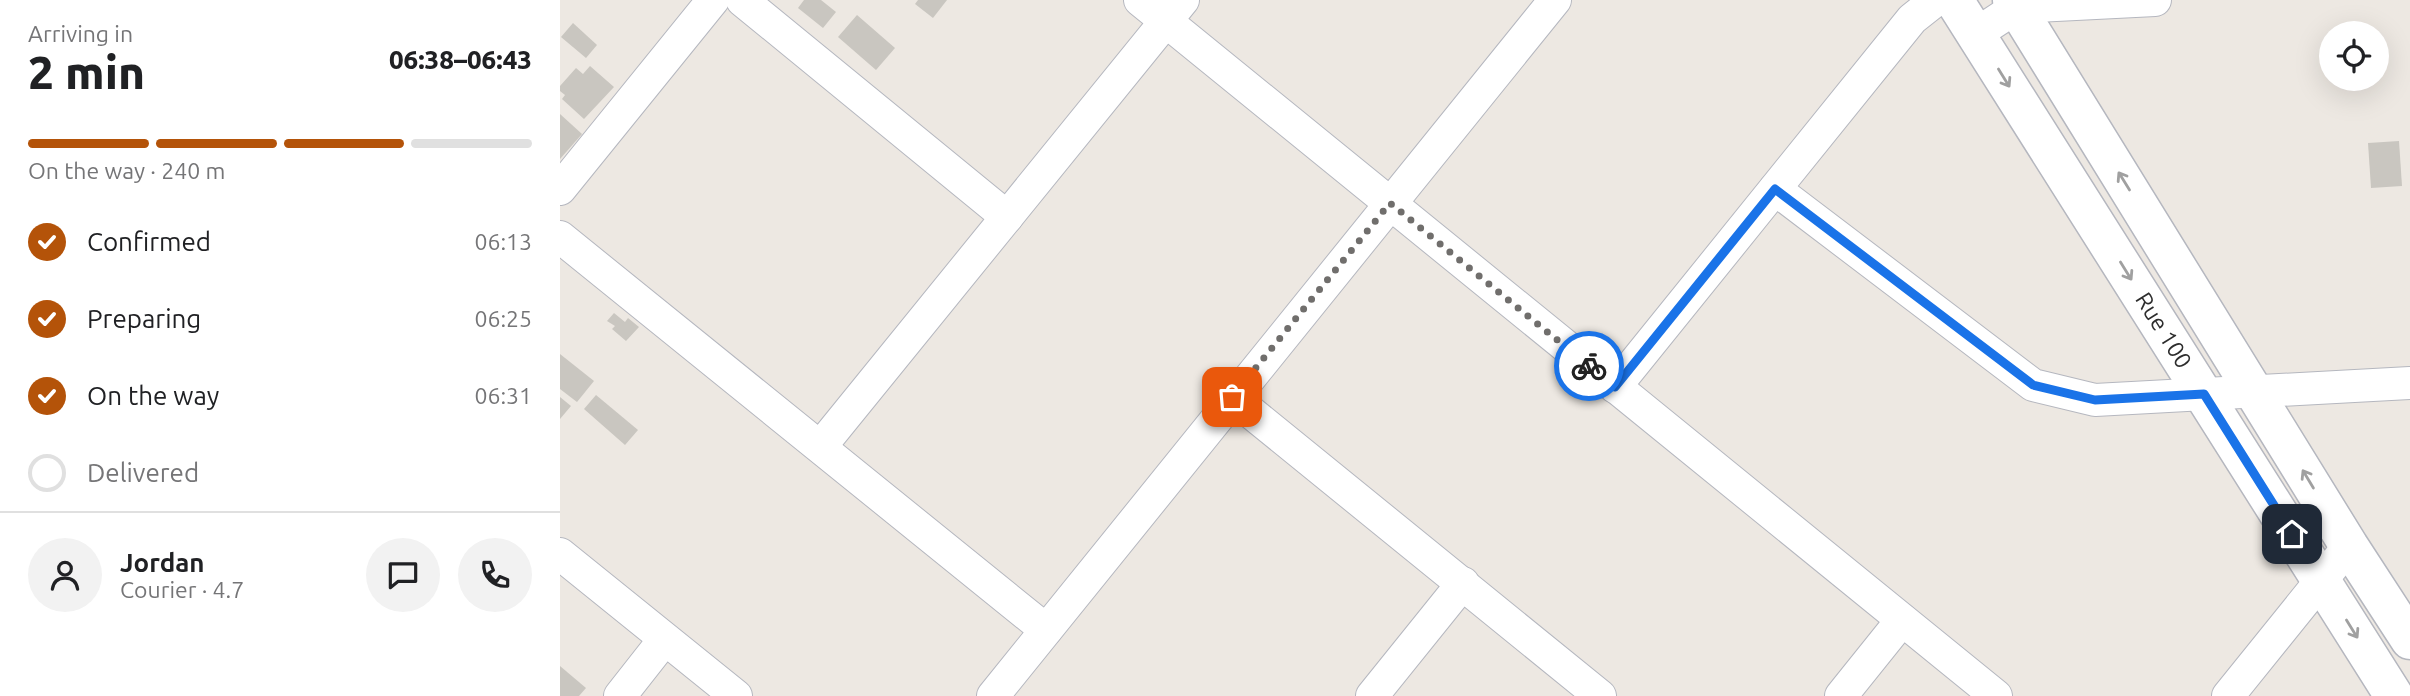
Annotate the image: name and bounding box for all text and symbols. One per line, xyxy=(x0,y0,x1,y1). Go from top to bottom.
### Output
text: Arriving in xyxy=(28,21,133,46)
map controls xyxy=(2319,21,2389,91)
button: locate xyxy=(2319,21,2389,91)
text: 06:38–06:43 xyxy=(389,45,532,74)
text: 2 min xyxy=(28,46,145,98)
one-way arrow xyxy=(1998,68,2012,88)
text: On the way · 240 m xyxy=(28,158,225,183)
one-way arrow xyxy=(2117,172,2131,192)
icon: check xyxy=(28,223,66,261)
text: Confirmed xyxy=(87,227,211,256)
text: 06:13 xyxy=(474,229,532,254)
one-way arrow xyxy=(2119,260,2133,280)
street label: Rue 100 xyxy=(2131,288,2197,372)
icon: check xyxy=(28,300,66,338)
text: Preparing xyxy=(87,304,201,333)
text: 06:25 xyxy=(474,306,532,331)
courier xyxy=(1554,331,1624,401)
icon: bike xyxy=(1570,347,1608,385)
pin xyxy=(1202,367,1262,427)
icon: check xyxy=(28,377,66,415)
icon: bag xyxy=(1213,378,1251,416)
text: On the way xyxy=(87,381,219,410)
text: 06:31 xyxy=(474,383,532,408)
text: Delivered xyxy=(87,458,199,487)
one-way arrow xyxy=(2300,470,2314,490)
pin xyxy=(2262,504,2322,564)
icon: home xyxy=(2273,515,2311,553)
button: person xyxy=(28,538,102,612)
button: chat xyxy=(366,538,440,612)
button: phone xyxy=(458,538,532,612)
text: Jordan xyxy=(120,548,205,577)
text: Courier · 4.7 xyxy=(120,577,244,602)
one-way arrow xyxy=(2345,618,2359,638)

